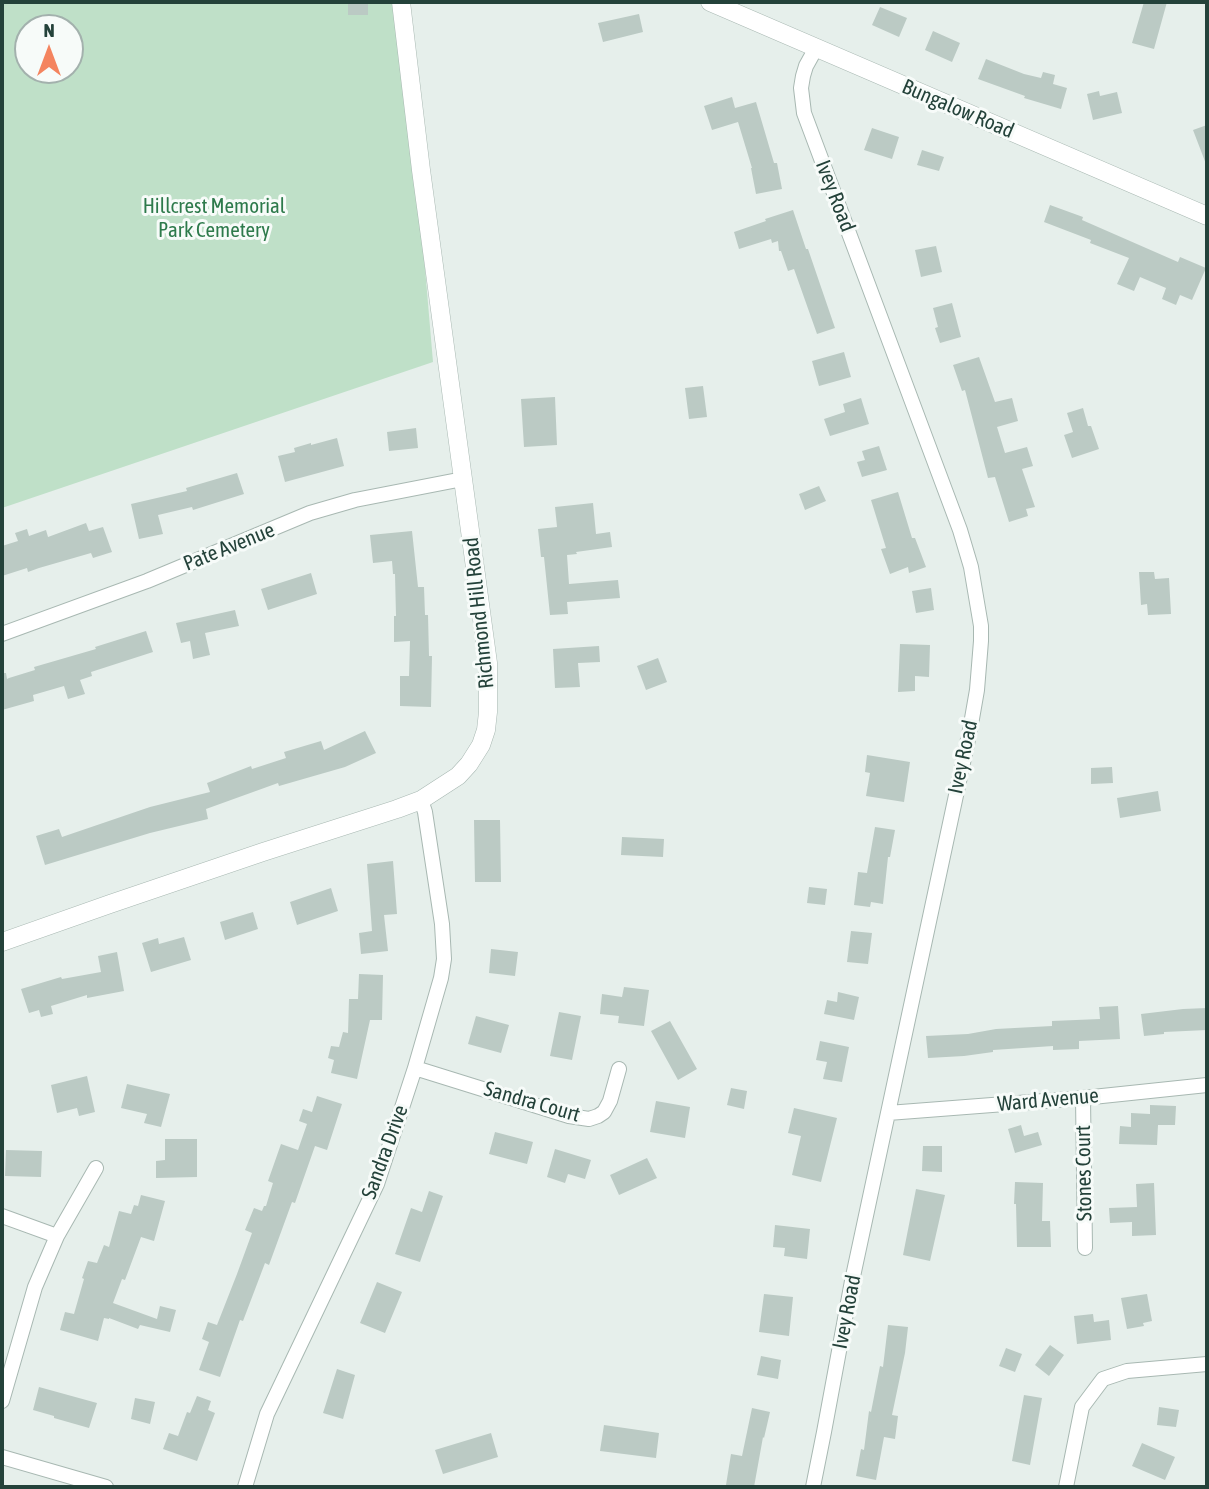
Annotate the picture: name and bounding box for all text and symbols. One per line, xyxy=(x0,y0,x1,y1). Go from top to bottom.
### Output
north arrow xyxy=(14,14,84,84)
text: N xyxy=(43,19,55,41)
street label: Bungalow Road xyxy=(898,74,1018,144)
street label: Ivey Road xyxy=(810,157,860,235)
park label: Hillcrest Memorial Park Cemetery xyxy=(143,193,285,243)
street label: Pate Avenue xyxy=(180,517,278,577)
street label: Richmond Hill Road xyxy=(459,536,499,690)
street label: Ivey Road xyxy=(943,718,983,796)
street label: Sandra Court xyxy=(481,1076,583,1128)
street label: Ward Avenue xyxy=(996,1083,1100,1117)
street label: Sandra Drive xyxy=(356,1102,414,1202)
street label: Stones Court xyxy=(1071,1125,1097,1221)
street label: Ivey Road xyxy=(828,1273,866,1351)

